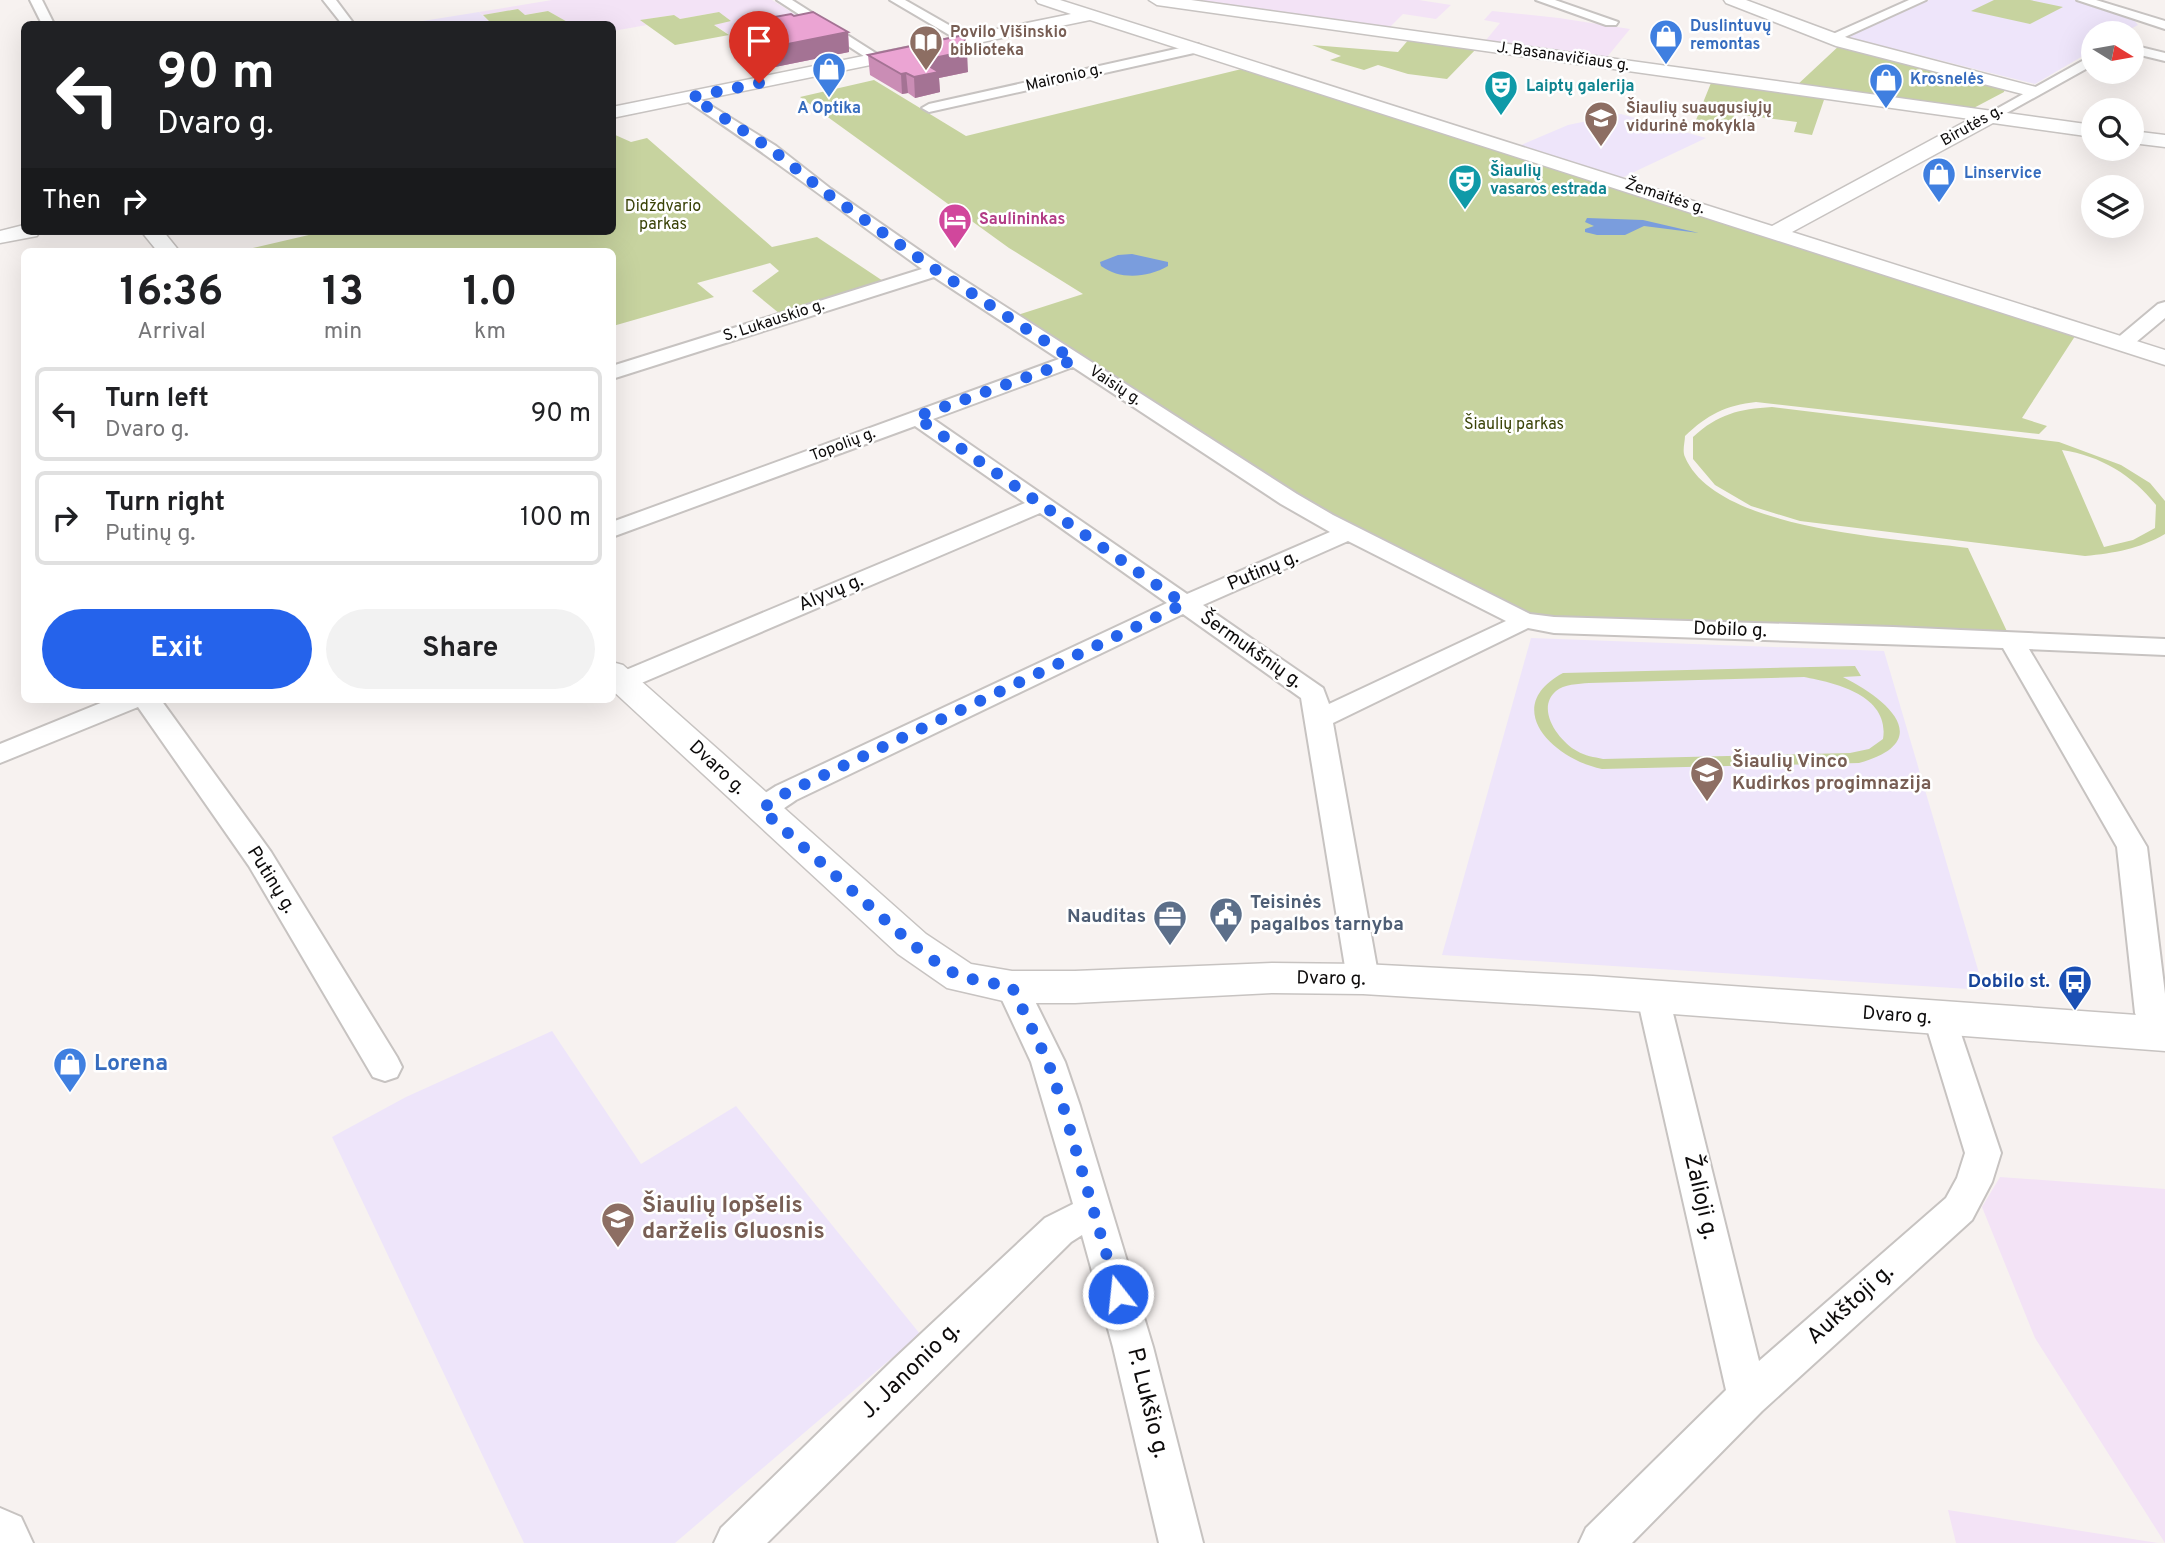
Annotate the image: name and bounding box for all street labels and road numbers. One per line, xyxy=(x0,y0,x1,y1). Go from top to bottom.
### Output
street label: J. Basanavičiaus g. xyxy=(1495,38,1631,76)
street label: Maironio g. xyxy=(1024,59,1104,97)
street label: Birutės g. xyxy=(1938,101,2006,151)
street label: Žemaitės g. xyxy=(1622,173,1708,219)
street label: S. Lukauskio g. xyxy=(721,295,827,347)
street label: Vaisių g. xyxy=(1085,362,1145,410)
street label: Topolių g. xyxy=(807,423,879,467)
street label: Putinų g. xyxy=(1224,545,1302,597)
street label: Alyvų g. xyxy=(795,569,867,617)
street label: Šermukšnių g. xyxy=(1195,605,1308,694)
street label: Dobilo g. xyxy=(1693,617,1767,643)
street label: Dvaro g. xyxy=(683,736,751,800)
street label: Putinų g. xyxy=(241,842,301,918)
street label: Dvaro g. xyxy=(1296,966,1366,992)
street label: Dvaro g. xyxy=(1862,1002,1932,1030)
street label: Žalioji g. xyxy=(1676,1151,1725,1243)
street label: Aukštoji g. xyxy=(1801,1258,1901,1352)
street label: J. Janonio g. xyxy=(855,1316,967,1426)
street label: P. Lukšio g. xyxy=(1119,1345,1175,1461)

